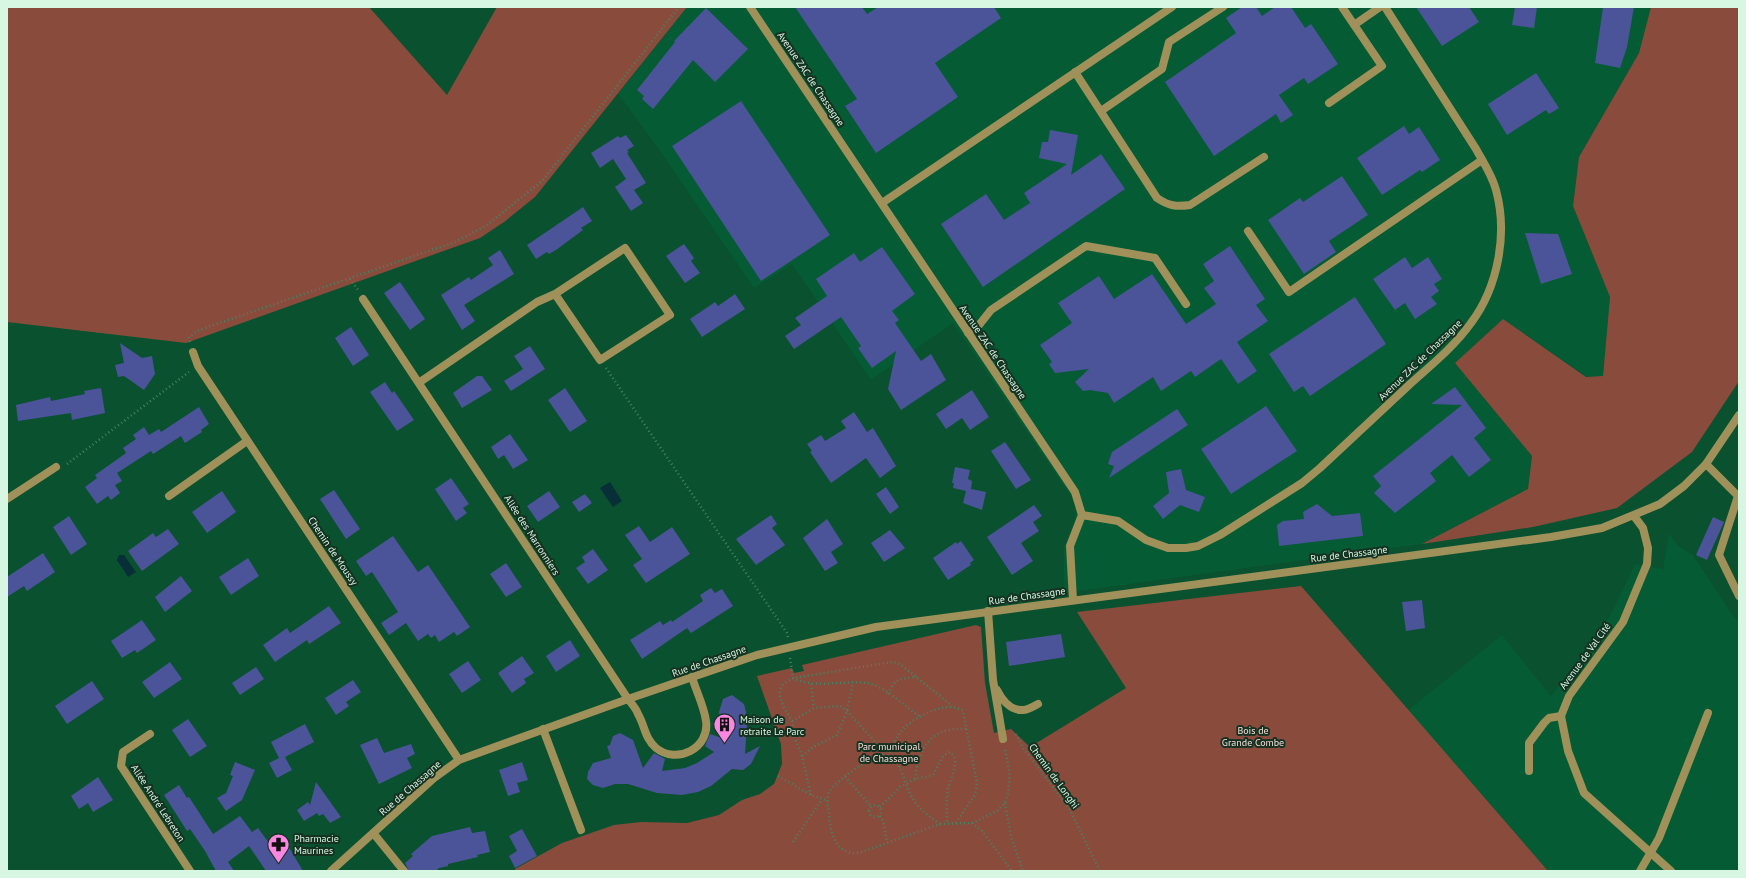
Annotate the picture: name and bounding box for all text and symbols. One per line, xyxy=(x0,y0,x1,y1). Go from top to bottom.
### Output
street label: Avenue ZAC de Chassagne xyxy=(775,29,847,129)
street label: Avenue ZAC de Chassagne xyxy=(957,302,1029,402)
street label: Avenue ZAC de Chassagne xyxy=(1376,317,1464,403)
street label: Allée des Marronniers xyxy=(501,492,563,578)
street label: Chemin de Moussy xyxy=(305,514,361,588)
street label: Rue de Chassagne xyxy=(1310,543,1388,565)
street label: Rue de Chassagne xyxy=(988,584,1066,608)
street label: Avenue de Val Cité xyxy=(1556,620,1614,692)
street label: Rue de Chassagne xyxy=(670,642,748,680)
building icon: Maison de retraite Le Parc xyxy=(711,712,737,745)
place label: Maison de retraite Le Parc xyxy=(740,713,805,738)
park label: Bois de Grande Combe xyxy=(1222,724,1284,749)
park label: Parc municipal de Chassagne xyxy=(858,740,920,765)
street label: Chemin de Longhi xyxy=(1026,741,1082,811)
street label: Rue de Chassagne xyxy=(376,758,444,818)
street label: Allée André Lebreton xyxy=(128,762,188,844)
pharmacy icon: Pharmacie Maurines xyxy=(266,831,292,864)
place label: Pharmacie Maurines xyxy=(294,832,339,857)

